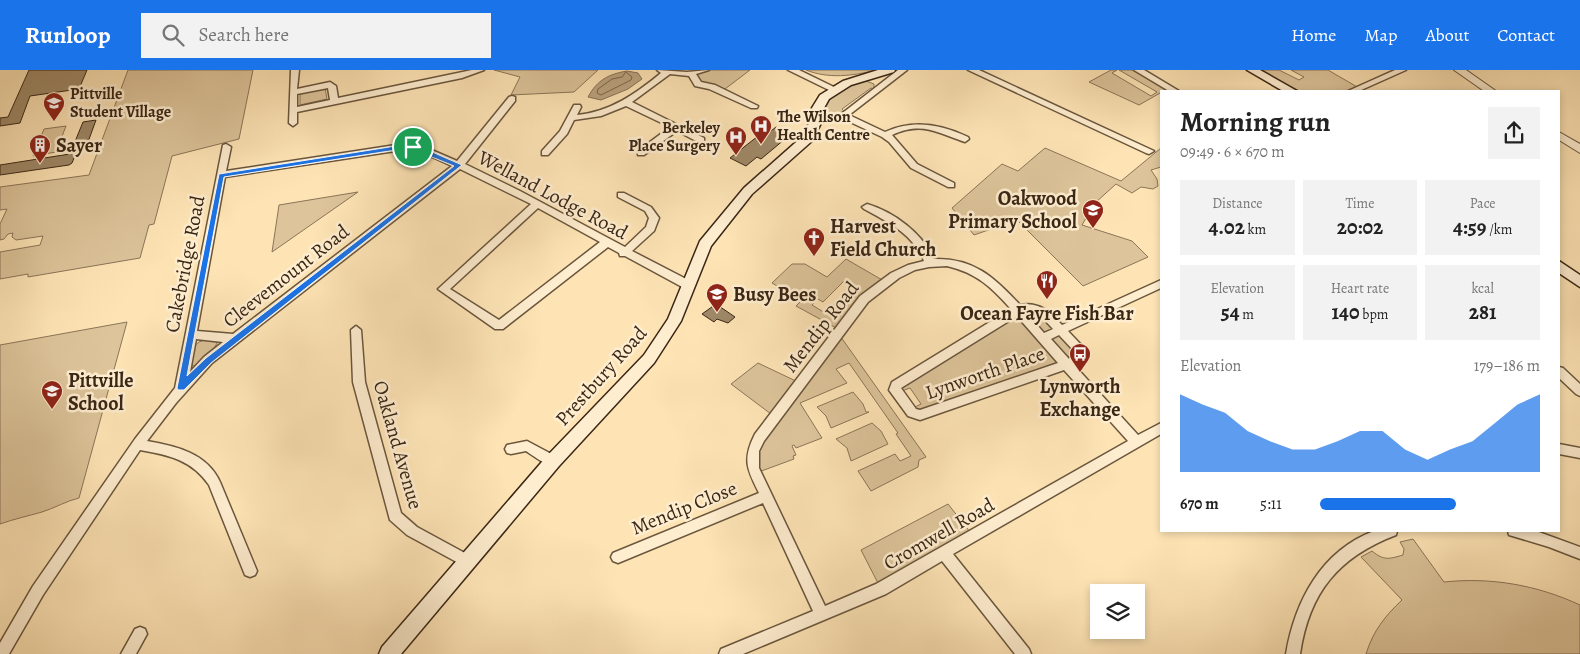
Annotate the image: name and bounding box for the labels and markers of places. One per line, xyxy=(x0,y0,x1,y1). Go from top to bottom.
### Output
place label: Pittville Student Village xyxy=(70,83,171,123)
school or university icon: Pittville Student Village xyxy=(42,91,66,122)
place label: The Wilson Health Centre xyxy=(777,106,870,146)
hospital icon: The Wilson Health Centre xyxy=(749,114,773,145)
place label: Berkeley Place Surgery xyxy=(628,117,721,157)
hospital icon: Berkeley Place Surgery xyxy=(724,125,748,156)
pin xyxy=(392,126,434,168)
place label: Sayer xyxy=(56,132,102,159)
building icon: Sayer xyxy=(28,133,52,164)
place label: Oakwood Primary School xyxy=(948,185,1078,235)
school or university icon: Oakwood Primary School xyxy=(1081,198,1105,229)
place label: Harvest Field Church xyxy=(830,213,936,263)
church icon: Harvest Field Church xyxy=(802,226,826,257)
restaurant icon: Ocean Fayre Fish Bar xyxy=(1035,269,1059,300)
place label: Busy Bees xyxy=(733,281,816,308)
school or university icon: Busy Bees xyxy=(705,282,729,313)
place label: Ocean Fayre Fish Bar xyxy=(960,300,1134,327)
bus stop icon: Lynworth Exchange xyxy=(1068,342,1092,373)
place label: Pittville School xyxy=(68,367,134,417)
place label: Lynworth Exchange xyxy=(1039,373,1121,423)
school or university icon: Pittville School xyxy=(40,379,64,410)

